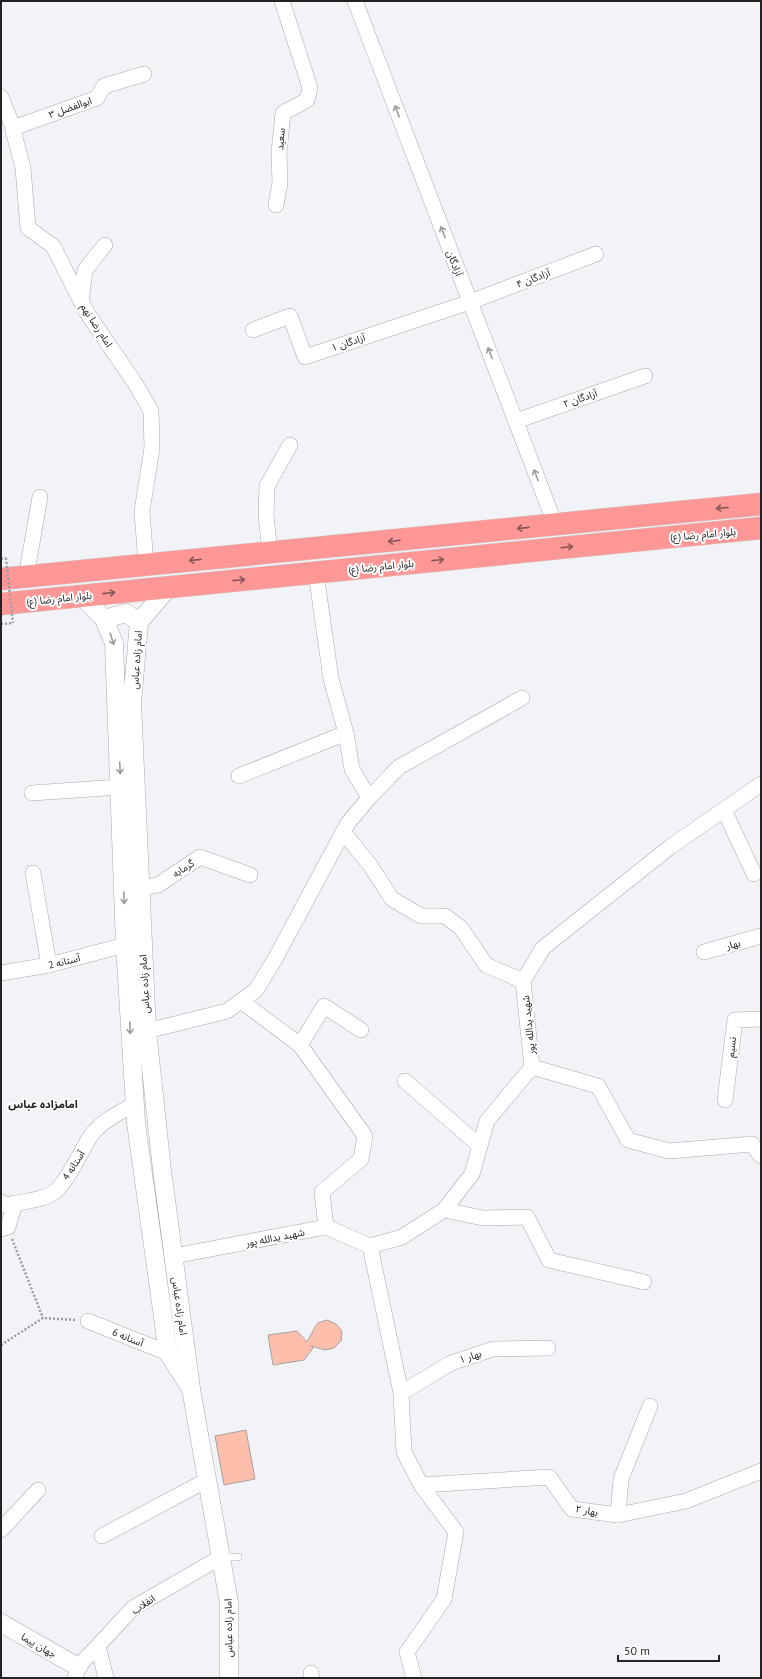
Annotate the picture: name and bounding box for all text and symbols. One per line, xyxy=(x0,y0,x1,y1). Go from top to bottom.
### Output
street label: ابوالفضل ۳ xyxy=(47,94,94,121)
one-way arrow xyxy=(392,105,400,117)
street label: سعید xyxy=(273,127,288,151)
one-way arrow xyxy=(439,227,447,239)
street label: آزادگان xyxy=(444,248,466,279)
street label: آزادگان ۴ xyxy=(514,266,553,291)
street label: امام رضا نهم xyxy=(76,301,115,351)
street label: آزادگان ۱ xyxy=(329,331,368,354)
one-way arrow xyxy=(485,348,493,360)
street label: آزادگان ۲ xyxy=(561,386,600,410)
one-way arrow xyxy=(532,469,540,481)
one-way arrow xyxy=(716,504,729,512)
one-way arrow xyxy=(517,524,530,532)
street label: بلوار امام رضا (ع) xyxy=(670,525,737,546)
one-way arrow xyxy=(388,537,401,545)
one-way arrow xyxy=(560,543,573,551)
one-way arrow xyxy=(189,556,202,564)
one-way arrow xyxy=(431,556,444,564)
street label: بلوار امام رضا (ع) xyxy=(348,557,415,578)
one-way arrow xyxy=(232,577,245,584)
street label: بلوار امام رضا (ع) xyxy=(26,589,93,610)
one-way arrow xyxy=(102,590,115,597)
street label: امام زاده عباس xyxy=(128,630,147,690)
one-way arrow xyxy=(108,632,116,644)
one-way arrow xyxy=(116,761,123,774)
street label: گرمابه xyxy=(170,856,197,880)
one-way arrow xyxy=(120,891,128,904)
street label: بهار xyxy=(723,936,742,953)
street label: آستانه 2 xyxy=(47,951,83,972)
street label: امام زاده عباس xyxy=(136,954,155,1014)
street label: شهید یدالله پور xyxy=(519,994,538,1056)
one-way arrow xyxy=(127,1021,134,1034)
street label: نسیم xyxy=(724,1036,740,1058)
district label: امامزاده عباس xyxy=(8,1097,78,1111)
street label: آستانه 4 xyxy=(59,1147,88,1182)
street label: شهید یدالله پور xyxy=(244,1225,306,1250)
street label: امام زاده عباس xyxy=(167,1276,190,1336)
street label: آستانه 6 xyxy=(110,1325,146,1350)
street label: بهار ۱ xyxy=(457,1347,483,1366)
street label: بهار ۲ xyxy=(575,1502,600,1519)
street label: انقلاب xyxy=(129,1592,158,1617)
street label: امام زاده عباس xyxy=(221,1598,238,1658)
street label: جهان پیما xyxy=(19,1630,59,1661)
scale bar xyxy=(618,1637,719,1663)
text: 50 m xyxy=(624,1643,650,1658)

